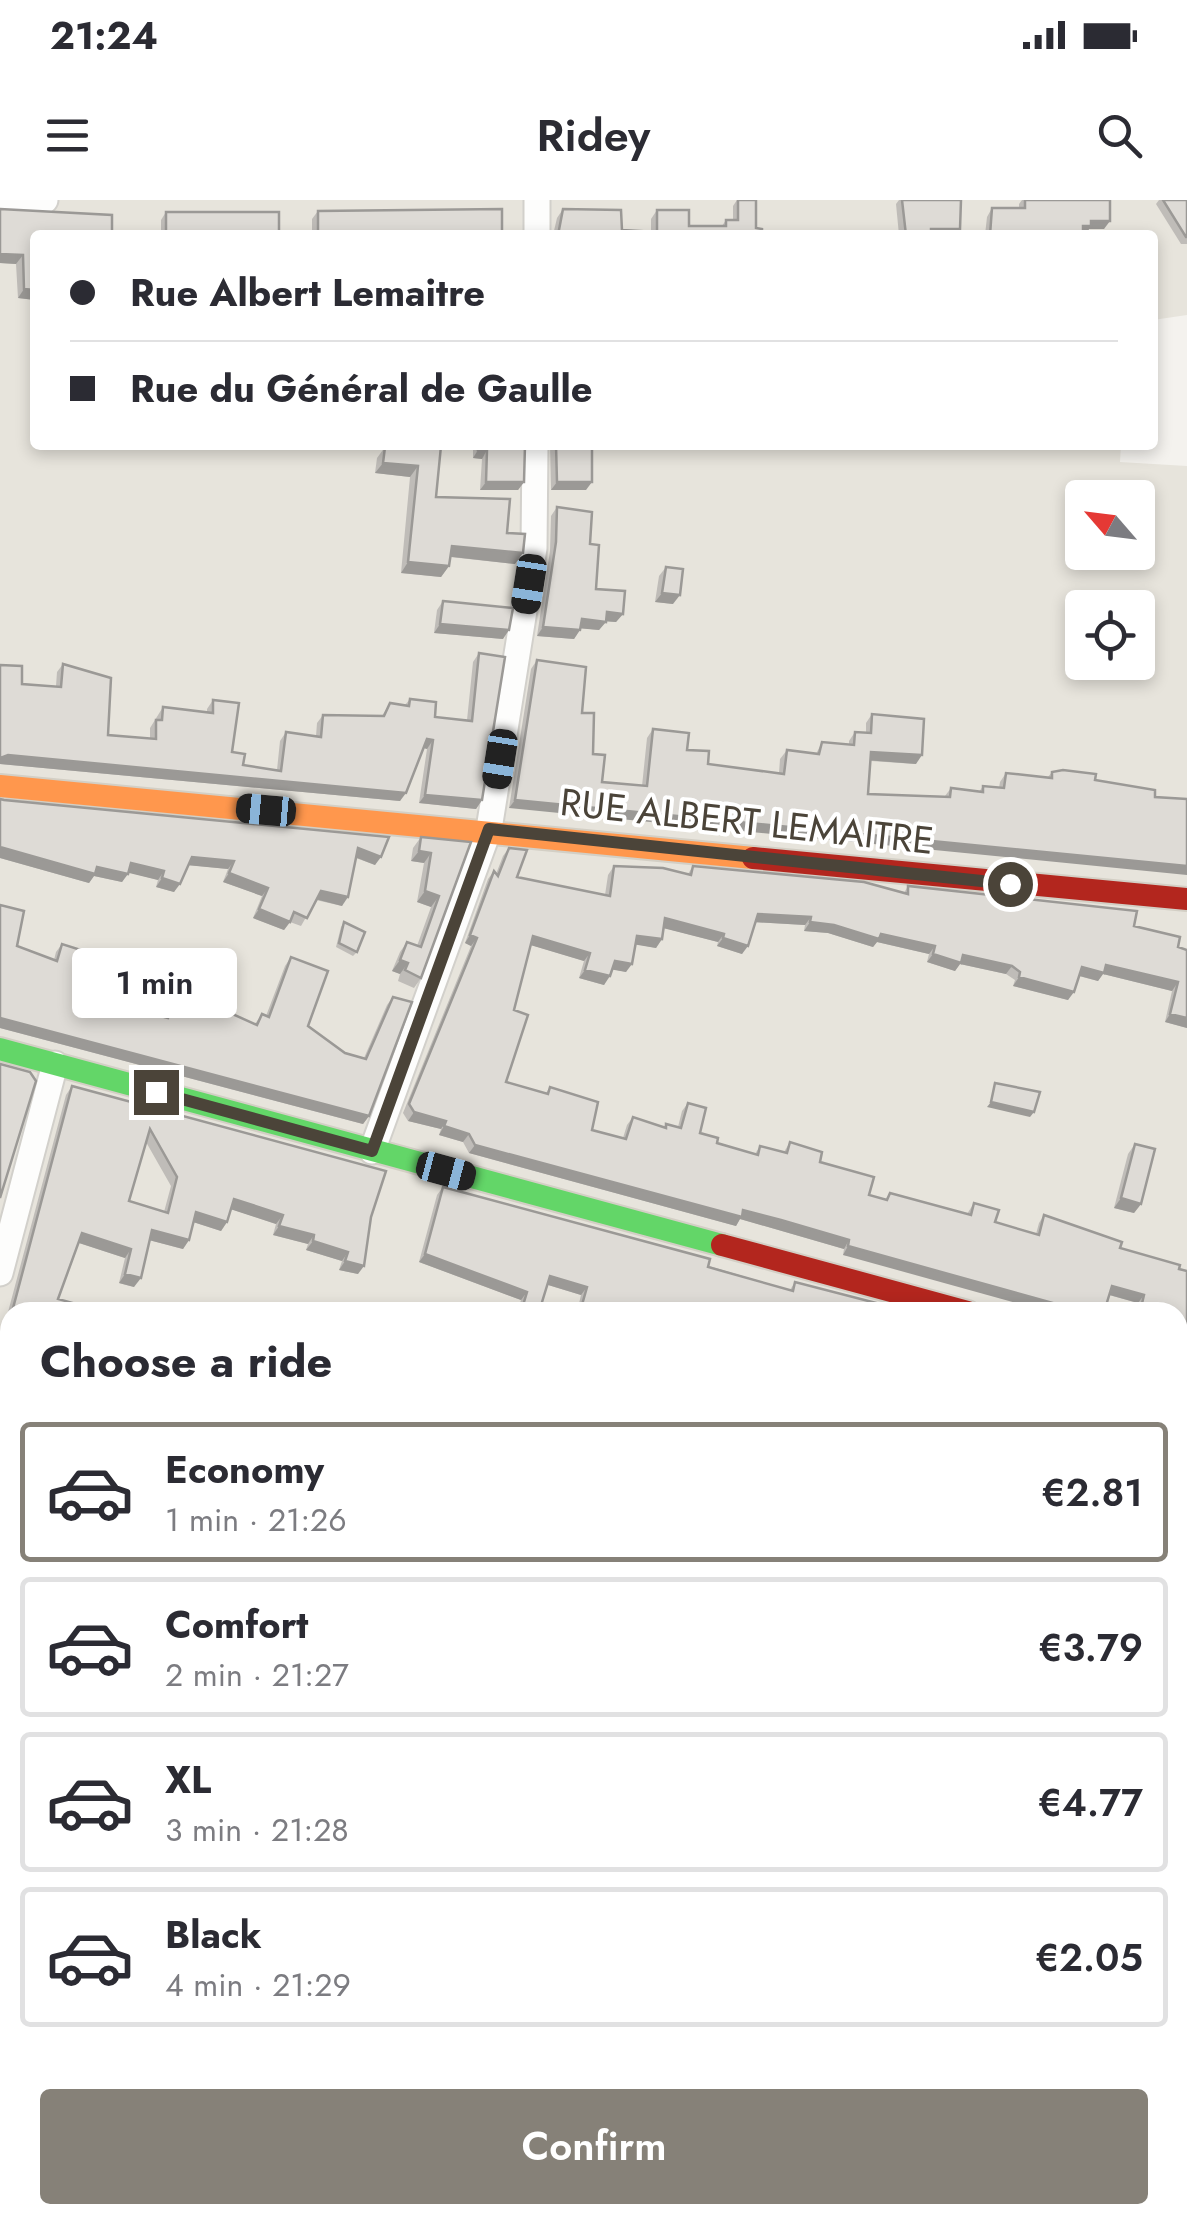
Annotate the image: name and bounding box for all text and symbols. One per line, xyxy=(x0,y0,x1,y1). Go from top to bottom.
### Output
text: 21:24 xyxy=(50,8,158,63)
text: Ridey xyxy=(537,103,650,168)
icon: menu xyxy=(40,108,95,163)
icon: search xyxy=(1092,108,1147,163)
text: Rue Albert Lemaitre xyxy=(130,265,485,320)
text: Rue du Général de Gaulle xyxy=(130,361,593,416)
north arrow xyxy=(1065,480,1155,570)
map controls xyxy=(1065,480,1155,680)
car xyxy=(509,552,549,616)
button: locate xyxy=(1065,590,1155,680)
car xyxy=(480,727,520,791)
street label: RUE ALBERT LEMAITRE xyxy=(558,774,936,868)
car xyxy=(235,792,297,828)
route start xyxy=(988,862,1033,907)
callout: 1 min xyxy=(74,947,238,1017)
text: 1 min xyxy=(116,960,193,1006)
route end xyxy=(134,1070,179,1115)
car xyxy=(413,1149,479,1193)
text: Choose a ride xyxy=(40,1329,332,1394)
text: Economy xyxy=(165,1442,324,1497)
icon: car xyxy=(45,1447,135,1537)
text: €2.81 xyxy=(1042,1465,1143,1520)
text: 1 min · 21:26 xyxy=(165,1497,347,1543)
text: Comfort xyxy=(165,1597,308,1652)
icon: car xyxy=(45,1602,135,1692)
text: €3.79 xyxy=(1039,1620,1143,1675)
text: 2 min · 21:27 xyxy=(165,1652,349,1698)
text: XL xyxy=(165,1752,211,1807)
icon: car xyxy=(45,1757,135,1847)
text: €4.77 xyxy=(1038,1775,1143,1830)
text: 3 min · 21:28 xyxy=(165,1807,349,1853)
text: Black xyxy=(165,1907,262,1962)
icon: car xyxy=(45,1912,135,2002)
text: €2.05 xyxy=(1035,1930,1143,1985)
text: 4 min · 21:29 xyxy=(165,1962,351,2008)
button: Confirm xyxy=(40,2089,1148,2204)

